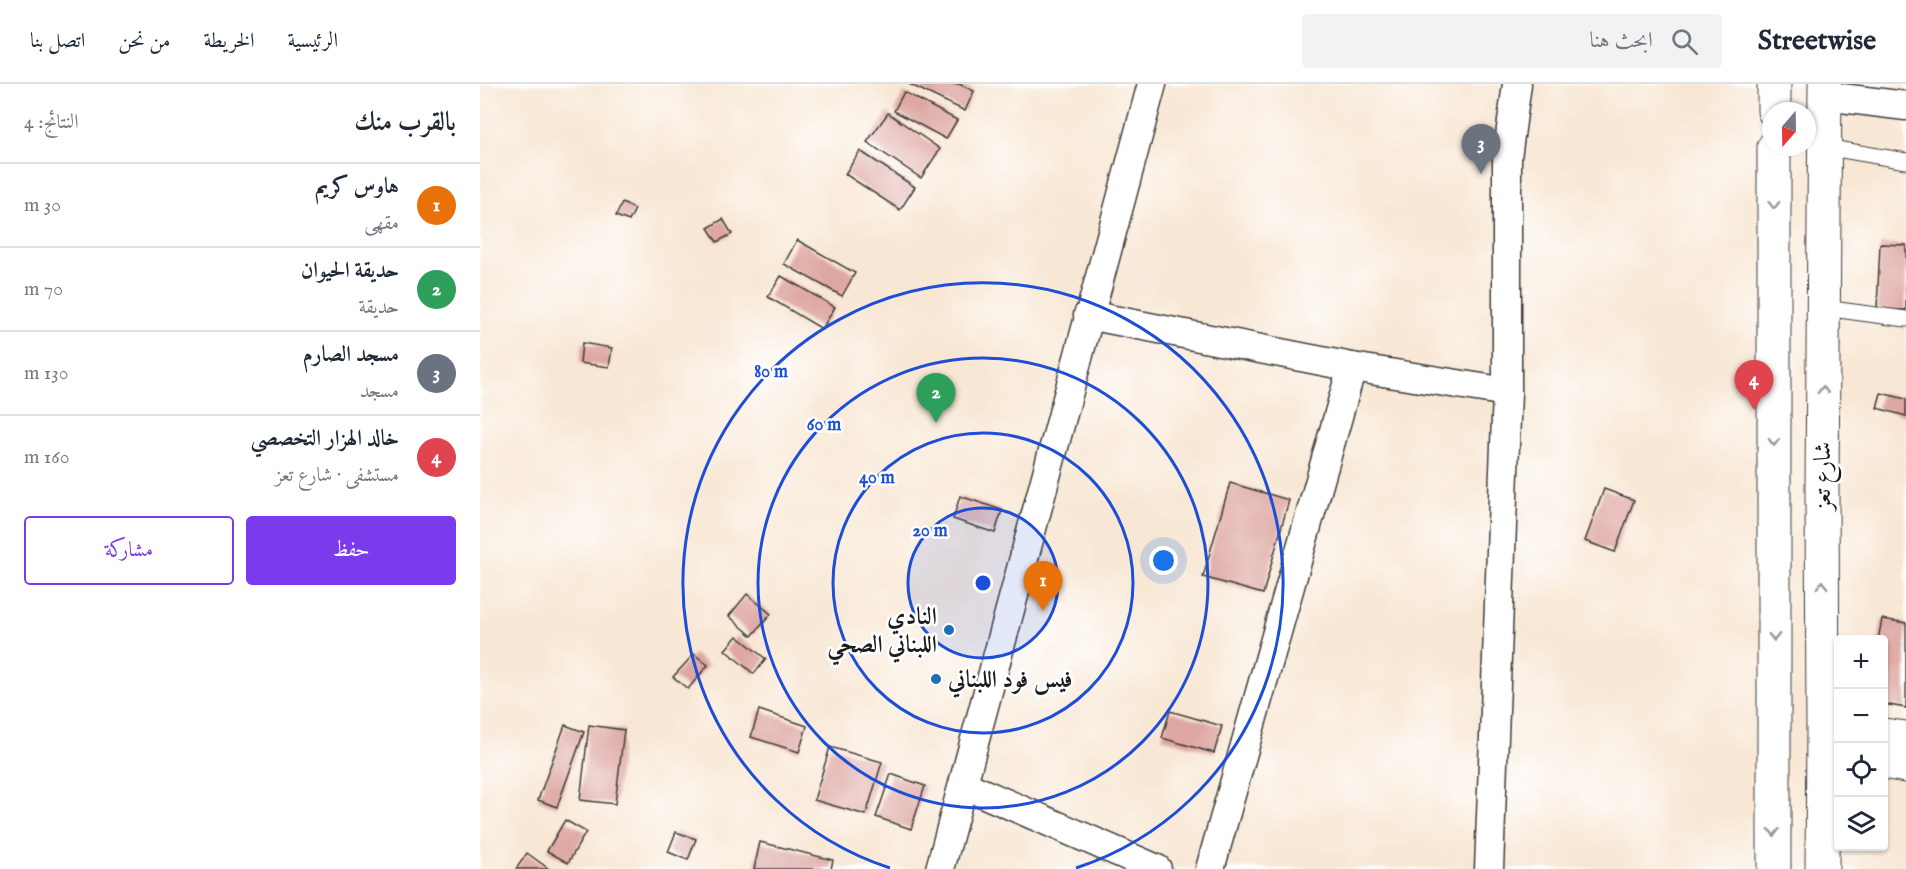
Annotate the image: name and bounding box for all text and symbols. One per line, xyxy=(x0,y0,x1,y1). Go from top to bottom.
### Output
search box xyxy=(1302,14,1722,68)
text: Streetwise xyxy=(1758,24,1876,59)
icon: search xyxy=(1668,25,1701,58)
text: ابحث هنا xyxy=(1589,27,1653,55)
text: اتصل بنا xyxy=(30,28,85,55)
text: من نحن xyxy=(118,28,170,55)
text: الخريطة xyxy=(203,28,255,55)
text: الرئيسية xyxy=(288,28,338,55)
north arrow xyxy=(1762,102,1816,156)
text: بالقرب منك xyxy=(354,106,456,139)
text: النتائج: 4 xyxy=(24,110,79,135)
pin: 3 xyxy=(1462,124,1500,174)
text: هاوس كريم xyxy=(315,173,399,201)
text: 30 m xyxy=(24,193,61,218)
text: 1 xyxy=(433,193,440,218)
one-way arrow xyxy=(1768,201,1780,210)
text: مقهى xyxy=(364,211,399,236)
text: حديقة الحيوان xyxy=(301,257,399,285)
text: 70 m xyxy=(24,277,63,302)
text: 2 xyxy=(432,277,441,302)
text: حديقة xyxy=(359,295,399,320)
text: مسجد الصارم xyxy=(303,341,399,369)
pin: 4 xyxy=(1734,360,1774,410)
text: 130 m xyxy=(24,361,69,386)
text: 3 xyxy=(433,361,440,386)
text: 80 m xyxy=(754,361,788,384)
pin: 2 xyxy=(916,374,956,423)
text: مسجد xyxy=(360,379,399,404)
one-way arrow xyxy=(1817,386,1829,395)
text: 60 m xyxy=(807,414,841,437)
text: خالد الهزار التخصصي xyxy=(251,425,399,453)
one-way arrow xyxy=(1768,438,1780,447)
street label: شارع تعز xyxy=(1808,442,1842,513)
text: 160 m xyxy=(24,445,70,470)
text: 4 xyxy=(432,445,441,470)
text: مستشفى · شارع تعز xyxy=(275,463,399,488)
text: 40 m xyxy=(859,467,895,490)
button: مشاركة xyxy=(24,516,234,585)
button: حفظ xyxy=(246,516,456,585)
text: 20 m xyxy=(912,520,948,543)
your location xyxy=(1149,546,1178,575)
pin: 1 xyxy=(1024,562,1062,611)
centre of rings xyxy=(973,573,993,593)
one-way arrow xyxy=(1816,581,1829,590)
place label: النادي اللبناني الصحي xyxy=(827,602,937,666)
marker: النادي اللبناني الصحي xyxy=(942,623,956,637)
one-way arrow xyxy=(1768,633,1780,642)
map controls xyxy=(1834,635,1888,851)
button: + xyxy=(1834,635,1888,689)
place label: فيس فود اللبناني xyxy=(947,665,1072,698)
marker: فيس فود اللبناني xyxy=(929,672,943,686)
button: − xyxy=(1834,689,1888,743)
button: locate xyxy=(1834,743,1888,797)
button: layers xyxy=(1834,797,1888,851)
one-way arrow xyxy=(1768,828,1780,837)

